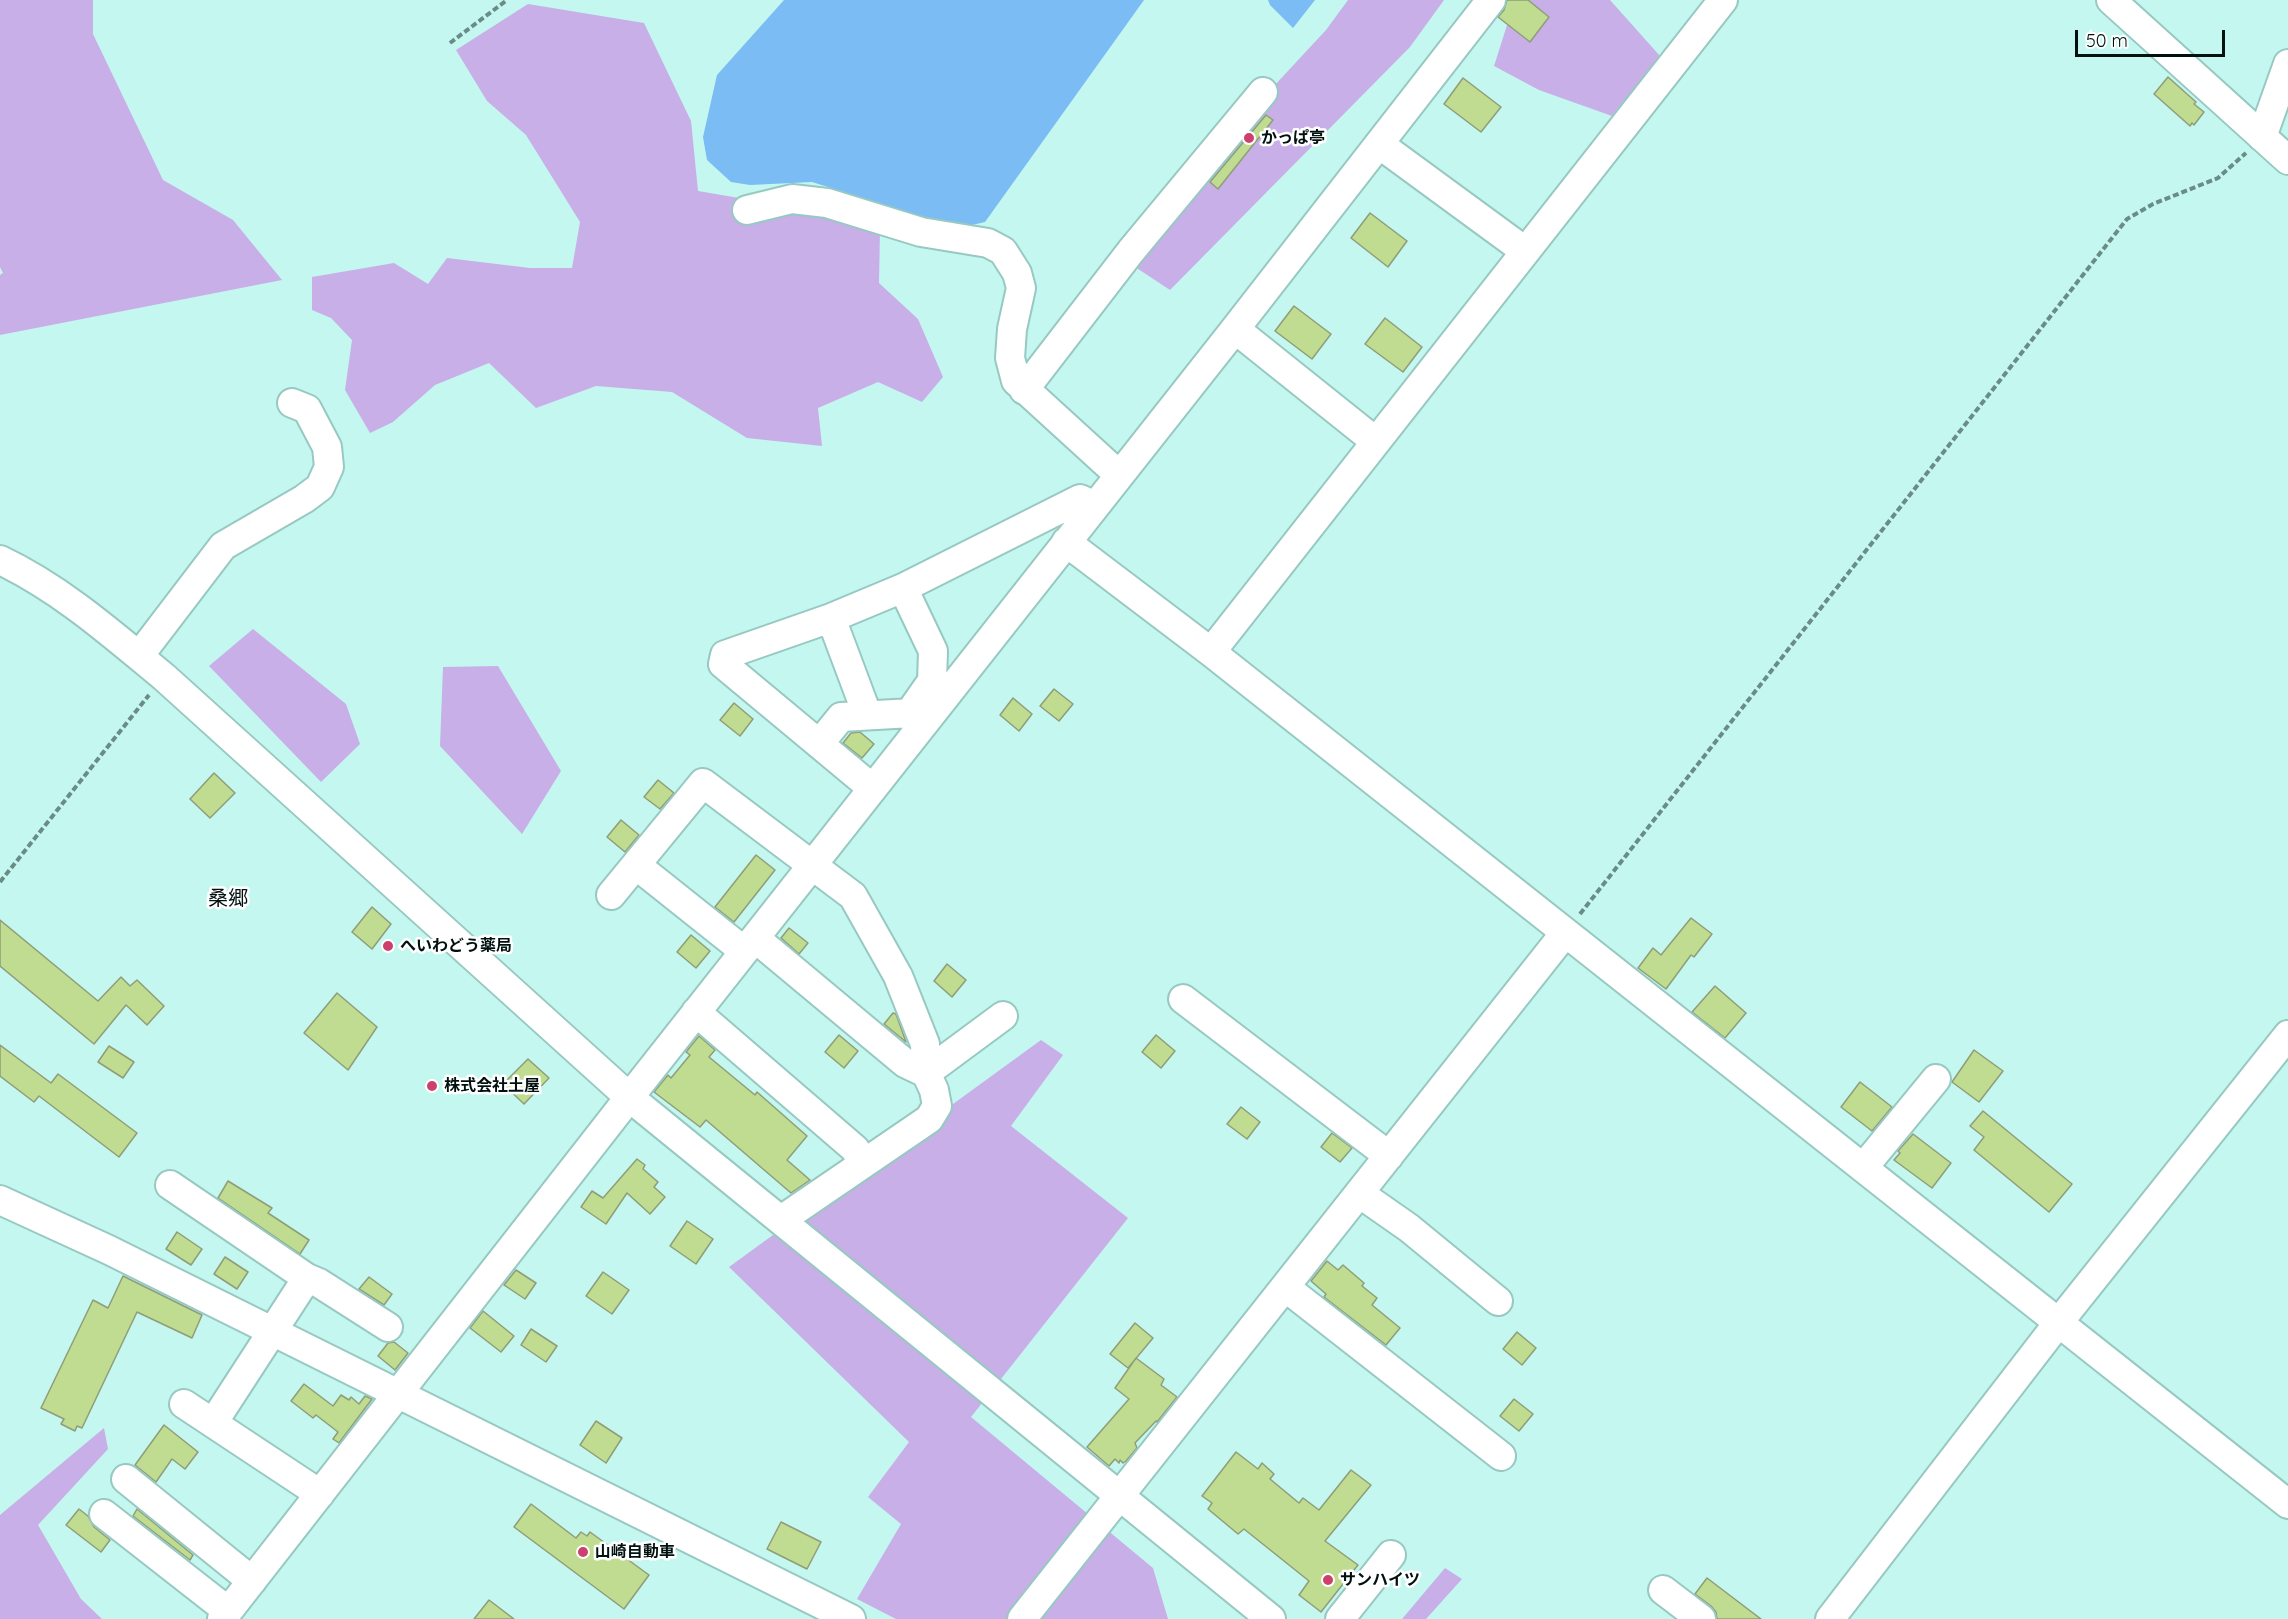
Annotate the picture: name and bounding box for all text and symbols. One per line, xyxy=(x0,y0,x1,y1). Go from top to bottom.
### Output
scale bar xyxy=(2078,18,2228,56)
text: 50 m xyxy=(2086,29,2128,52)
place label: かっぱ亭 xyxy=(1261,128,1325,148)
marker: かっぱ亭 xyxy=(1242,131,1256,145)
district label: 桑郷 xyxy=(208,887,248,911)
place label: へいわどう薬局 xyxy=(400,936,512,956)
marker: へいわどう薬局 xyxy=(381,939,395,953)
place label: 株式会社土屋 xyxy=(444,1076,540,1096)
marker: 株式会社土屋 xyxy=(425,1079,439,1093)
place label: 山崎自動車 xyxy=(595,1542,675,1562)
marker: 山崎自動車 xyxy=(576,1545,590,1559)
place label: サンハイツ xyxy=(1340,1570,1420,1590)
marker: サンハイツ xyxy=(1321,1573,1335,1587)

